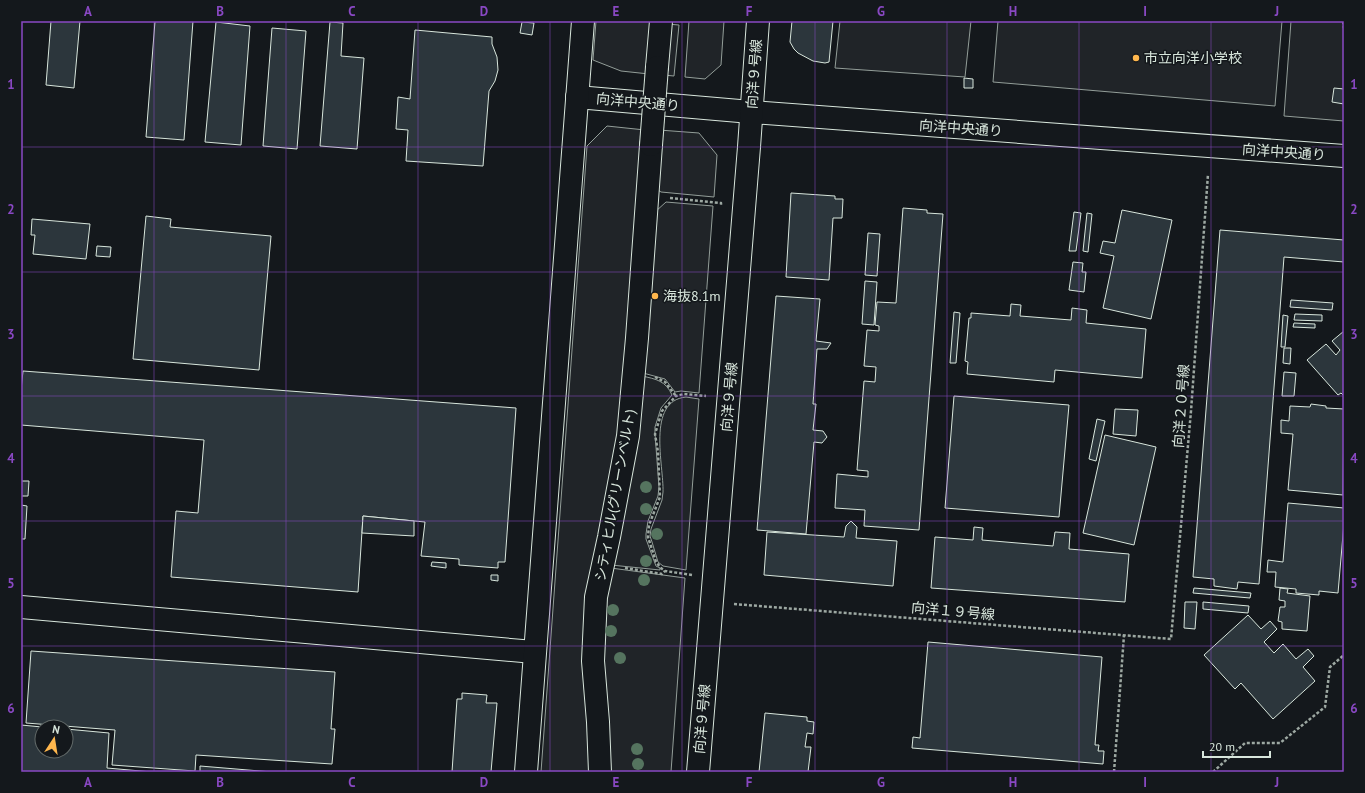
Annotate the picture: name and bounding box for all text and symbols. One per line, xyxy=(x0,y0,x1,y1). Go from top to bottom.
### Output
text: A xyxy=(84,3,92,20)
text: B xyxy=(216,3,224,20)
text: C xyxy=(348,3,356,20)
text: D xyxy=(480,3,488,20)
text: E xyxy=(613,3,620,20)
text: F xyxy=(746,3,753,20)
text: G xyxy=(877,3,885,20)
text: H xyxy=(1009,3,1017,20)
text: I xyxy=(1143,3,1147,20)
text: J xyxy=(1274,3,1279,20)
street label: 向洋９号線 xyxy=(743,38,765,110)
place label: 市立向洋小学校 xyxy=(1144,49,1242,67)
marker: 市立向洋小学校 xyxy=(1131,53,1141,63)
text: 1 xyxy=(7,76,15,93)
text: 1 xyxy=(1350,76,1358,93)
street label: 向洋中央通り xyxy=(595,89,681,115)
street label: 向洋中央通り xyxy=(918,116,1004,140)
street label: 向洋中央通り xyxy=(1241,140,1327,164)
text: 2 xyxy=(7,201,15,218)
text: 2 xyxy=(1350,201,1358,218)
place label: 海抜8.1m xyxy=(663,287,721,305)
marker: 海抜8.1m xyxy=(650,291,660,301)
text: 3 xyxy=(7,326,15,343)
text: 3 xyxy=(1350,326,1358,343)
street label: 向洋９号線 xyxy=(717,361,741,433)
street label: 向洋２０号線 xyxy=(1169,363,1193,449)
street label: シティヒル(グリーンベルト) xyxy=(591,408,639,582)
text: 4 xyxy=(7,450,15,467)
text: 4 xyxy=(1350,450,1358,467)
text: 5 xyxy=(7,575,15,592)
text: 5 xyxy=(1350,575,1358,592)
street label: 向洋１９号線 xyxy=(910,598,996,624)
street label: 向洋９号線 xyxy=(690,683,714,755)
text: 6 xyxy=(7,700,15,717)
text: 6 xyxy=(1350,700,1358,717)
north arrow xyxy=(34,719,74,759)
text: N xyxy=(51,722,61,737)
scale bar xyxy=(1203,733,1270,759)
text: 20 m xyxy=(1209,739,1235,754)
text: A xyxy=(84,774,92,791)
text: B xyxy=(216,774,224,791)
text: C xyxy=(348,774,356,791)
text: D xyxy=(480,774,488,791)
text: E xyxy=(613,774,620,791)
text: F xyxy=(746,774,753,791)
text: G xyxy=(877,774,885,791)
text: H xyxy=(1009,774,1017,791)
text: I xyxy=(1143,774,1147,791)
text: J xyxy=(1274,774,1279,791)

